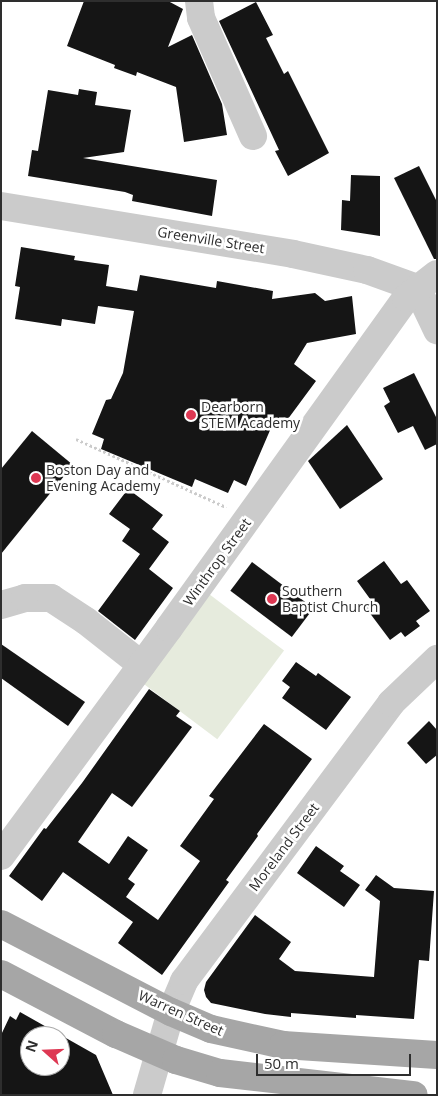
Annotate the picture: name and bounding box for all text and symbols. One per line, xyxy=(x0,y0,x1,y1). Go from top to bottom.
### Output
street label: Greenville Street xyxy=(156,223,266,257)
place label: Dearborn STEM Academy xyxy=(201,399,300,432)
marker: Dearborn STEM Academy xyxy=(185,409,197,421)
place label: Boston Day and Evening Academy xyxy=(46,462,160,494)
marker: Boston Day and Evening Academy xyxy=(30,472,42,484)
street label: Winthrop Street xyxy=(180,515,254,609)
place label: Southern Baptist Church xyxy=(282,583,378,616)
marker: Southern Baptist Church xyxy=(266,593,278,605)
street label: Moreland Street xyxy=(245,800,323,894)
street label: Warren Street xyxy=(136,987,226,1039)
north arrow xyxy=(20,1026,70,1076)
text: N xyxy=(20,1037,42,1055)
scale bar xyxy=(258,1044,413,1076)
text: 50 m xyxy=(264,1053,299,1073)

